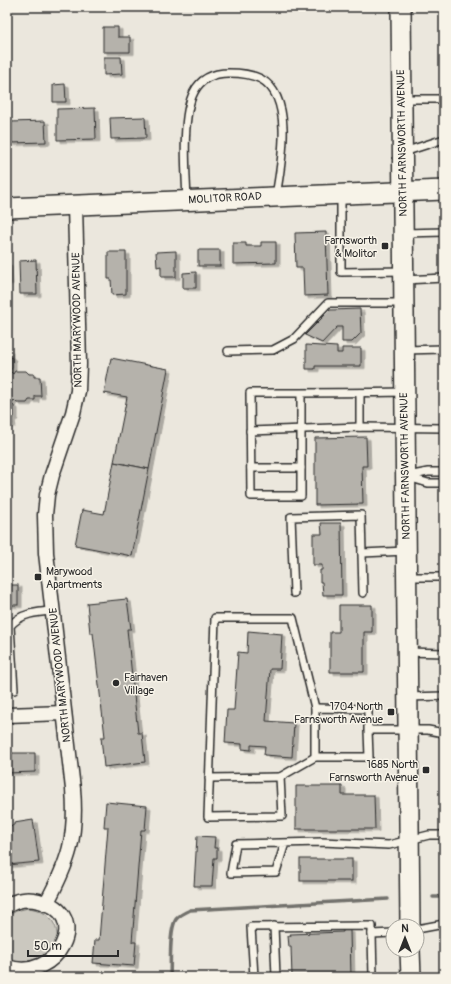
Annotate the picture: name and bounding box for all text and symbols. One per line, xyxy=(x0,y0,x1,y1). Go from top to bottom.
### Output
street label: NORTH FARNSWORTH AVENUE xyxy=(394,69,410,217)
street label: MOLITOR ROAD xyxy=(188,190,262,206)
place label: Farnsworth & Molitor xyxy=(324,234,377,260)
marker: Farnsworth & Molitor xyxy=(380,241,390,251)
street label: NORTH MARYWOOD AVENUE xyxy=(69,252,85,388)
street label: NORTH FARNSWORTH AVENUE xyxy=(397,392,413,540)
place label: Marywood Apartments xyxy=(46,565,102,591)
marker: Marywood Apartments xyxy=(33,572,43,582)
street label: NORTH MARYWOOD AVENUE xyxy=(46,607,74,743)
place label: Fairhaven Village xyxy=(124,671,168,697)
marker: Fairhaven Village xyxy=(111,678,121,688)
place label: 1704 North Farnsworth Avenue xyxy=(294,700,384,726)
marker: 1704 North Farnsworth Avenue xyxy=(386,707,396,717)
place label: 1685 North Farnsworth Avenue xyxy=(329,758,419,784)
marker: 1685 North Farnsworth Avenue xyxy=(421,765,431,775)
north arrow xyxy=(385,918,425,958)
text: N xyxy=(401,922,409,935)
scale bar xyxy=(28,932,118,958)
text: 50 m xyxy=(34,939,62,954)

